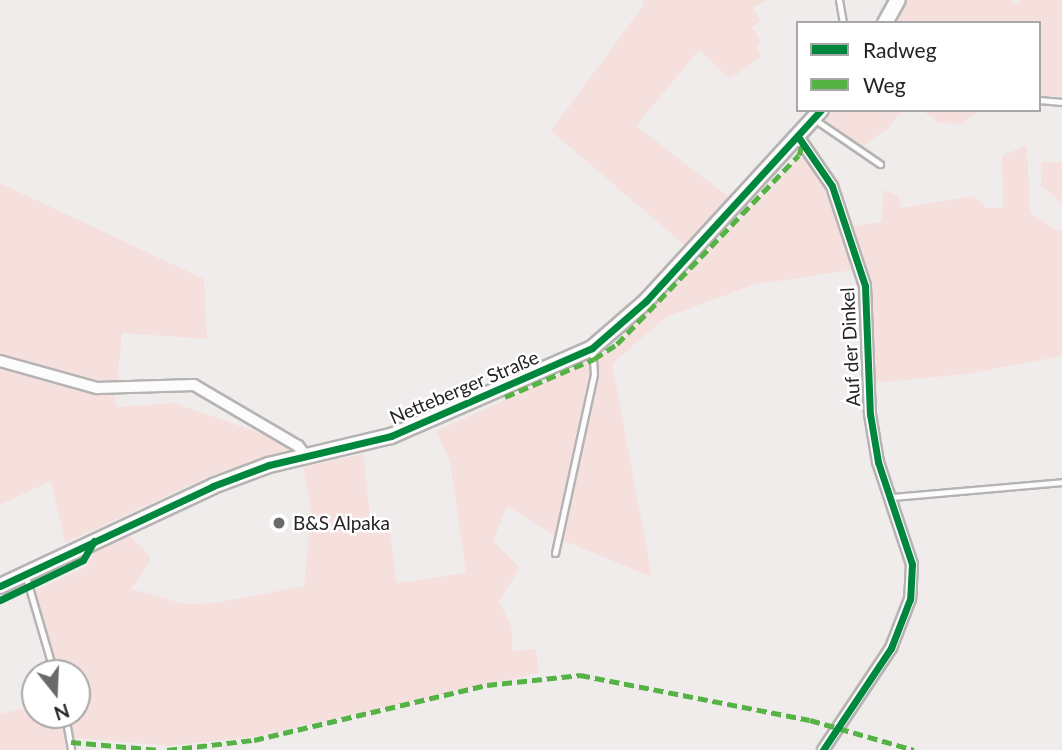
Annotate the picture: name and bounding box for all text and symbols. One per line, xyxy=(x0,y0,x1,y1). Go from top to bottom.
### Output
legend xyxy=(796,21,1041,112)
text: Radweg xyxy=(863,37,937,62)
text: Weg xyxy=(863,72,906,97)
street label: Auf der Dinkel xyxy=(835,286,865,408)
street label: Netteberger Straße xyxy=(386,345,542,429)
place label: B&S Alpaka xyxy=(293,512,390,534)
marker: B&S Alpaka xyxy=(271,515,287,531)
north arrow xyxy=(21,659,91,729)
text: N xyxy=(52,699,73,726)

